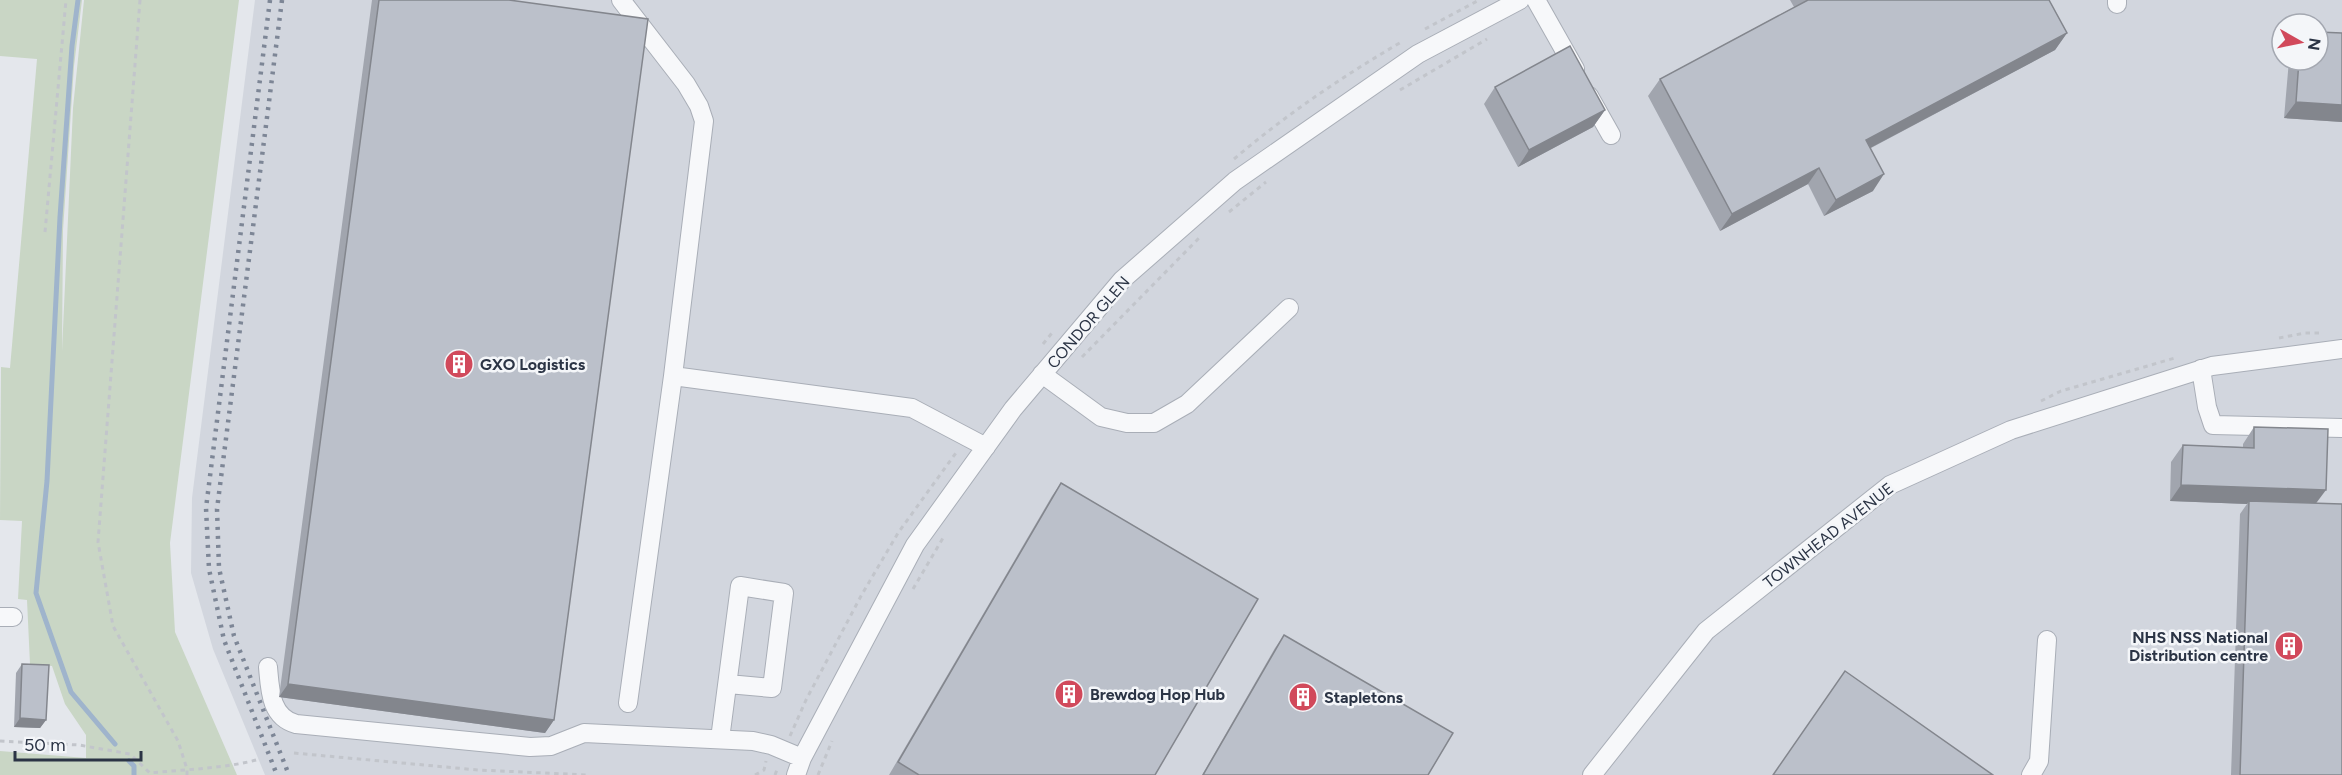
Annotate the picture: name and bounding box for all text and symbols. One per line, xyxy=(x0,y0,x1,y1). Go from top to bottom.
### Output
north arrow xyxy=(2270,12,2330,72)
text: N xyxy=(2304,37,2325,52)
street label: CONDOR GLEN xyxy=(1043,272,1134,372)
building icon: GXO Logistics xyxy=(443,348,475,380)
place label: GXO Logistics xyxy=(480,355,586,374)
street label: TOWNHEAD AVENUE xyxy=(1759,479,1897,592)
place label: NHS NSS National Distribution centre xyxy=(2129,628,2268,665)
building icon: NHS NSS National Distribution centre xyxy=(2273,630,2305,662)
building icon: Brewdog Hop Hub xyxy=(1053,678,1085,710)
building icon: Stapletons xyxy=(1287,681,1319,713)
place label: Brewdog Hop Hub xyxy=(1090,685,1226,704)
place label: Stapletons xyxy=(1324,688,1404,707)
scale bar xyxy=(15,724,141,762)
text: 50 m xyxy=(24,734,66,756)

